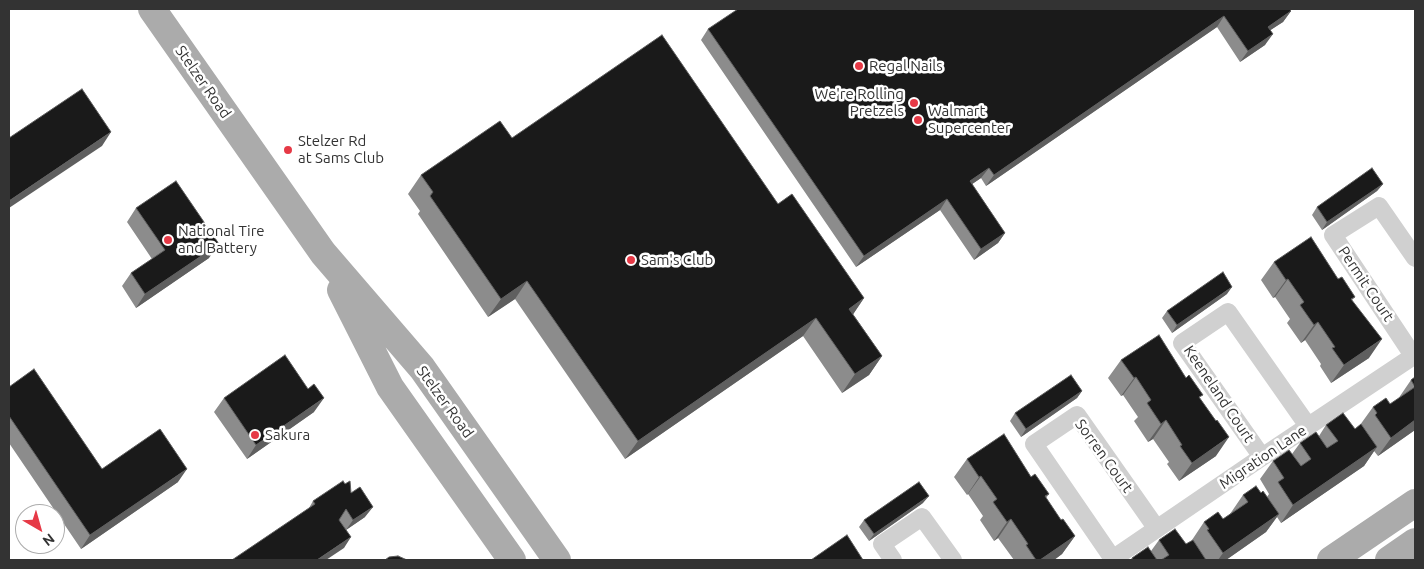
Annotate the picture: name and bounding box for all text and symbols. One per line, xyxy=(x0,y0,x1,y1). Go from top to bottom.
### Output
street label: Stelzer Road xyxy=(171,42,235,122)
place label: Regal Nails xyxy=(869,57,943,75)
marker: Regal Nails xyxy=(853,60,865,72)
place label: We're Rolling Pretzels xyxy=(814,85,904,120)
marker: We're Rolling Pretzels xyxy=(908,97,920,109)
place label: Walmart Supercenter xyxy=(928,102,1011,137)
marker: Walmart Supercenter xyxy=(912,114,924,126)
place label: Stelzer Rd at Sams Club xyxy=(298,132,384,167)
marker: Stelzer Rd at Sams Club xyxy=(282,144,294,156)
place label: National Tire and Battery xyxy=(178,222,265,257)
marker: National Tire and Battery xyxy=(162,234,174,246)
street label: Permit Court xyxy=(1334,243,1398,325)
place label: Sam's Club xyxy=(641,251,713,269)
marker: Sam's Club xyxy=(625,254,637,266)
street label: Keeneland Court xyxy=(1180,342,1258,446)
street label: Stelzer Road xyxy=(413,362,477,442)
street label: Sorren Court xyxy=(1071,416,1137,496)
street label: Migration Lane xyxy=(1216,421,1310,493)
place label: Sakura xyxy=(265,426,310,444)
marker: Sakura xyxy=(249,429,261,441)
north arrow xyxy=(15,504,65,554)
text: N xyxy=(40,531,58,550)

